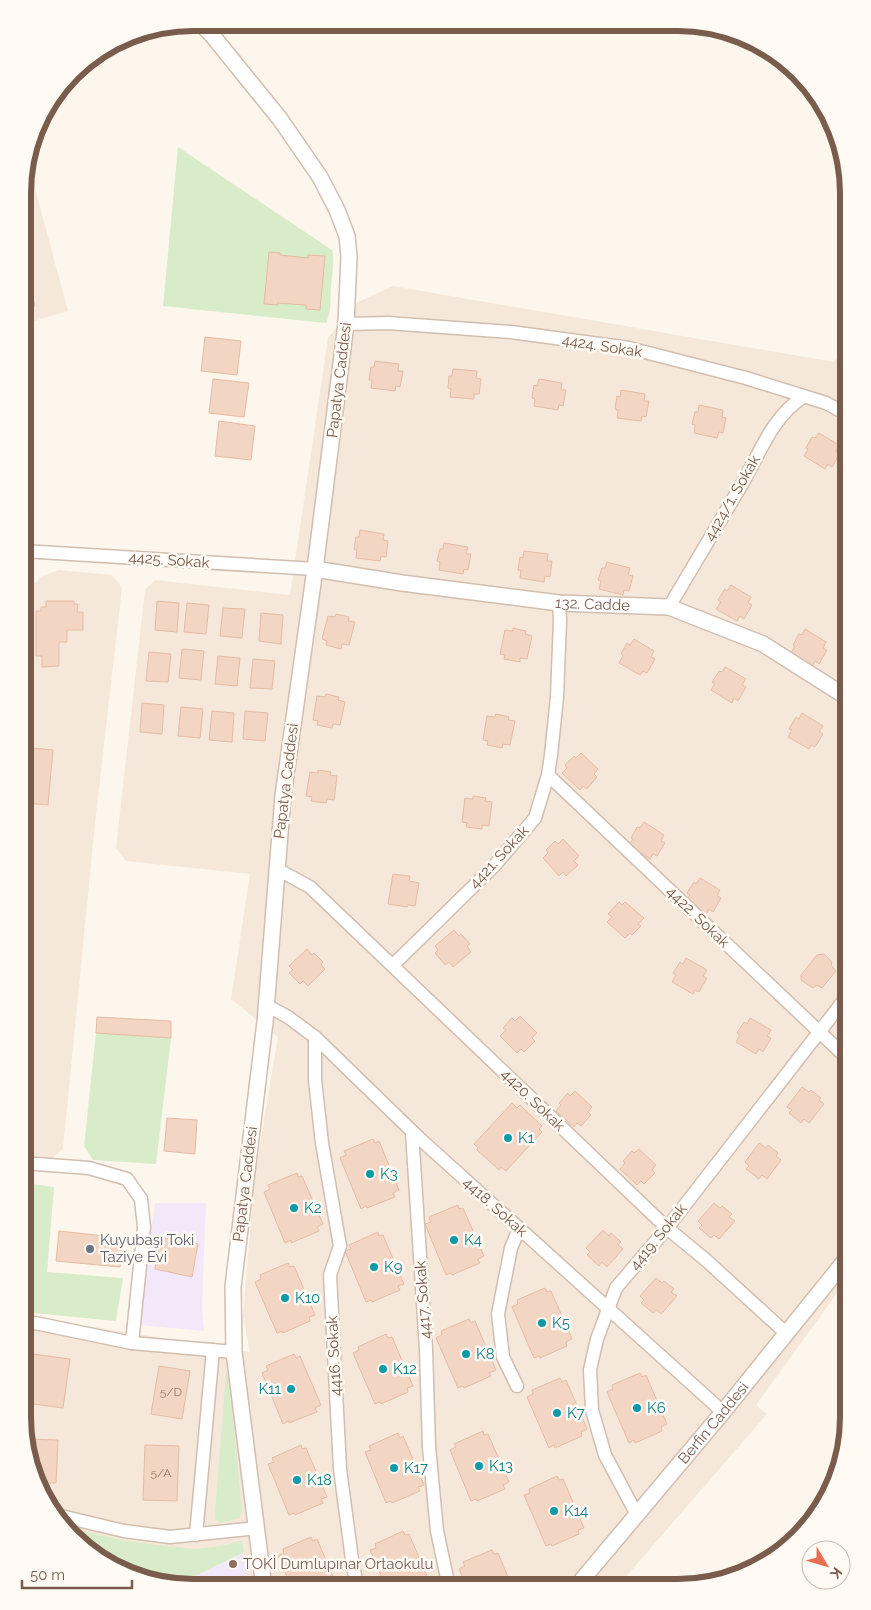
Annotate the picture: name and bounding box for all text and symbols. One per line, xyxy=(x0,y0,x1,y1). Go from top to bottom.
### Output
street label: Papatya Caddesi xyxy=(323,321,355,439)
street label: 4424. Sokak xyxy=(561,331,644,361)
street label: 4424/1. Sokak xyxy=(700,452,764,544)
street label: 4425. Sokak xyxy=(128,548,210,572)
street label: 132. Cadde xyxy=(554,594,631,615)
street label: Papatya Caddesi xyxy=(270,722,302,840)
street label: 4421. Sokak xyxy=(465,822,533,892)
street label: 4422. Sokak xyxy=(663,882,733,952)
street label: 4420. Sokak xyxy=(497,1065,569,1135)
street label: Papatya Caddesi xyxy=(229,1125,261,1243)
place label: K1 xyxy=(518,1129,535,1147)
marker: K1 xyxy=(502,1132,514,1144)
place label: K3 xyxy=(380,1165,398,1183)
marker: K3 xyxy=(364,1168,376,1180)
street label: 4418. Sokak xyxy=(459,1173,531,1241)
place label: K2 xyxy=(304,1199,322,1217)
street label: 4419. Sokak xyxy=(626,1200,690,1274)
marker: K2 xyxy=(288,1202,300,1214)
place label: Kuyubaşı Toki Taziye Evi xyxy=(100,1231,194,1266)
place label: K4 xyxy=(464,1231,482,1249)
marker: K4 xyxy=(448,1234,460,1246)
marker: Kuyubaşı Toki Taziye Evi xyxy=(84,1243,96,1255)
place label: K9 xyxy=(384,1258,403,1276)
street label: 4417. Sokak xyxy=(411,1260,435,1340)
marker: K9 xyxy=(368,1261,380,1273)
place label: K10 xyxy=(295,1289,320,1307)
marker: K10 xyxy=(279,1292,291,1304)
place label: K5 xyxy=(552,1314,570,1332)
street label: 4416. Sokak xyxy=(323,1315,345,1397)
marker: K5 xyxy=(536,1317,548,1329)
place label: K8 xyxy=(476,1345,495,1363)
marker: K8 xyxy=(460,1348,472,1360)
place label: K12 xyxy=(393,1360,417,1378)
marker: K12 xyxy=(377,1363,389,1375)
street label: Berfin Caddesi xyxy=(674,1378,752,1467)
place label: K11 xyxy=(259,1380,282,1398)
marker: K11 xyxy=(285,1383,297,1395)
house number: 5/D xyxy=(160,1385,183,1399)
place label: K6 xyxy=(647,1399,666,1417)
marker: K6 xyxy=(631,1402,643,1414)
place label: K7 xyxy=(567,1404,585,1422)
marker: K7 xyxy=(551,1407,563,1419)
place label: K13 xyxy=(489,1457,513,1475)
place label: K17 xyxy=(404,1459,428,1477)
marker: K13 xyxy=(473,1460,485,1472)
marker: K17 xyxy=(388,1462,400,1474)
house number: 5/A xyxy=(151,1466,171,1480)
place label: K18 xyxy=(307,1471,332,1489)
marker: K18 xyxy=(291,1474,303,1486)
place label: K14 xyxy=(564,1502,588,1520)
marker: K14 xyxy=(548,1505,560,1517)
north arrow xyxy=(801,1540,851,1590)
place label: TOKİ Dumlupınar Ortaokulu xyxy=(243,1554,433,1573)
scale bar xyxy=(22,1558,132,1590)
marker: TOKİ Dumlupınar Ortaokulu xyxy=(227,1558,239,1570)
text: K xyxy=(827,1564,845,1582)
text: 50 m xyxy=(30,1566,65,1584)

